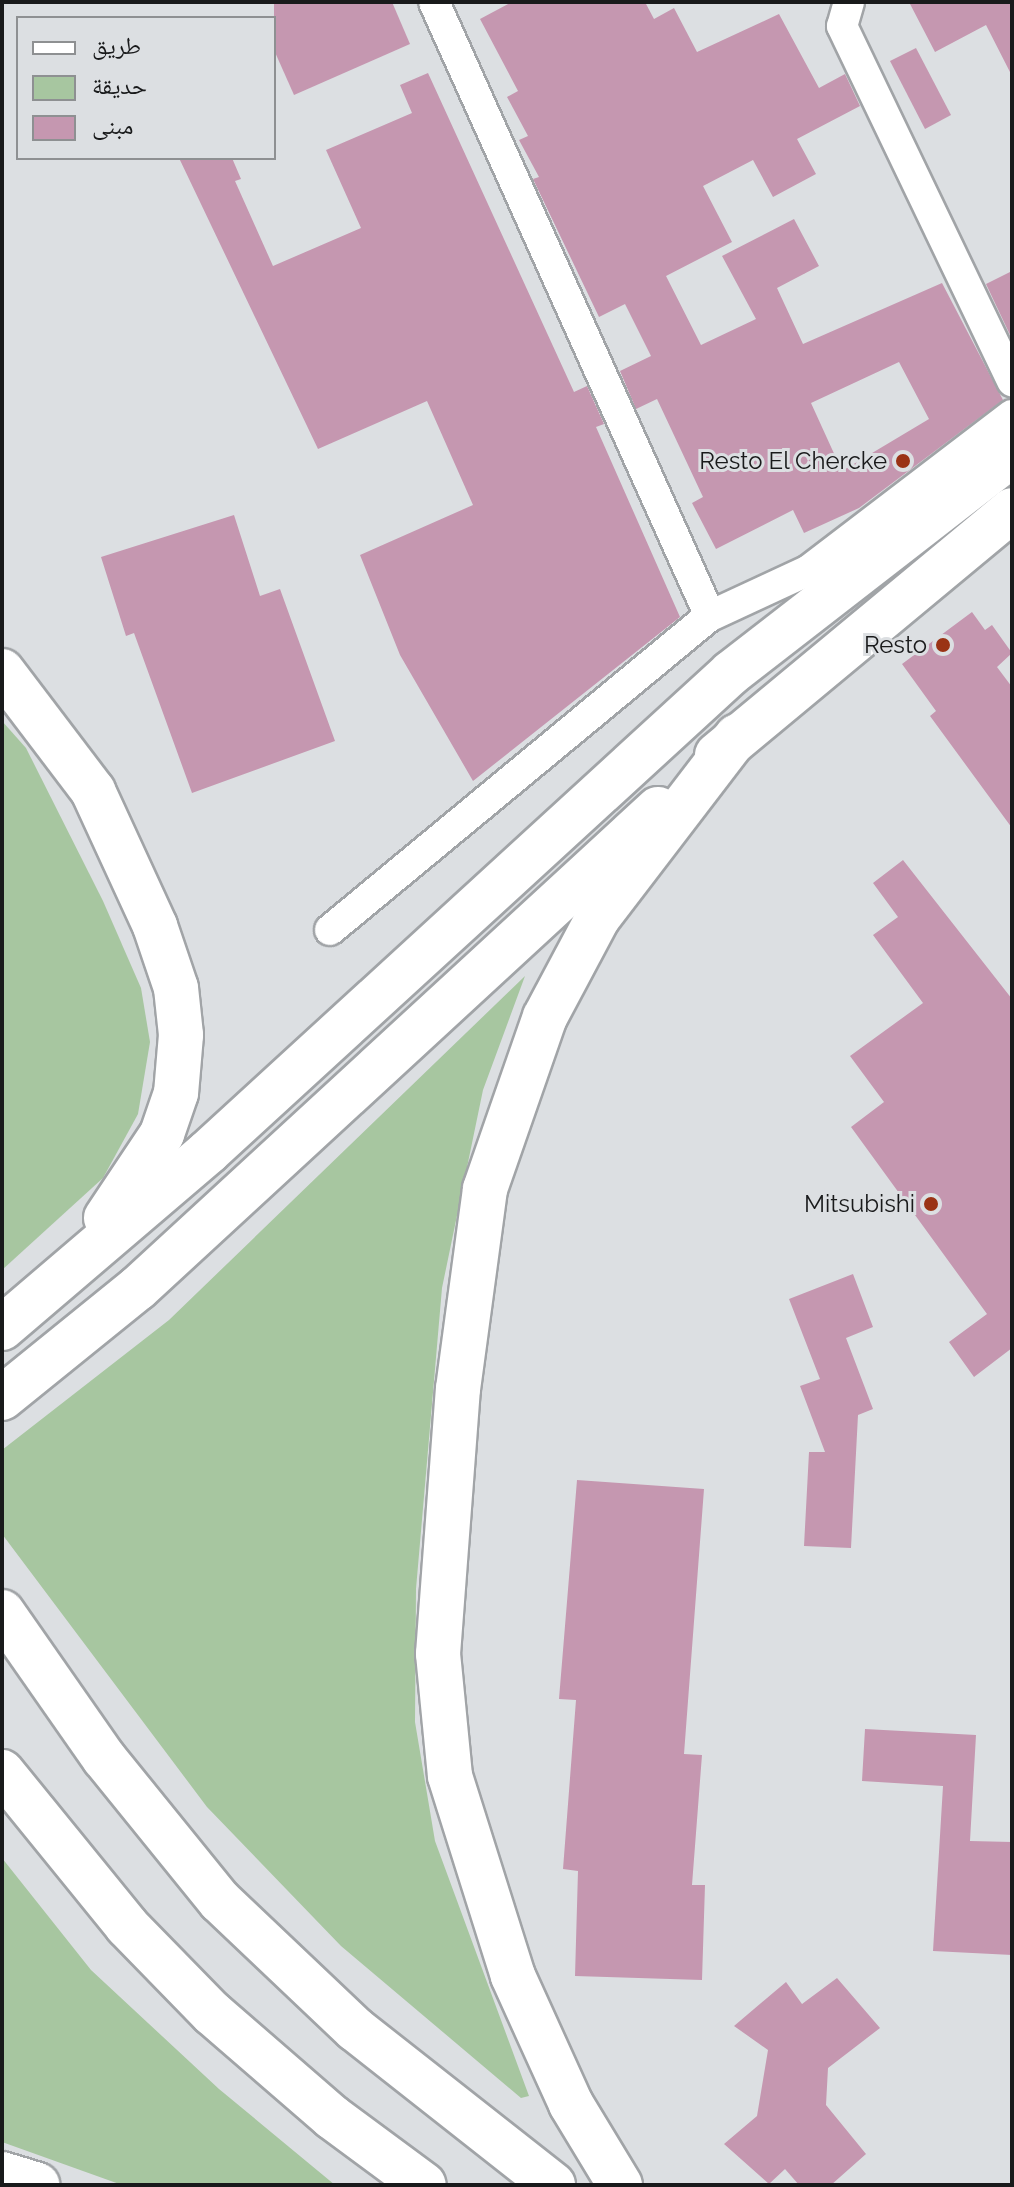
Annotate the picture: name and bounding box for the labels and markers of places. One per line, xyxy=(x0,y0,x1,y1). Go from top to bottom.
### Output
place label: Resto El Chercke xyxy=(699,447,887,475)
marker: Resto El Chercke xyxy=(894,452,912,470)
place label: Resto xyxy=(864,631,927,659)
marker: Resto xyxy=(934,636,952,654)
place label: Mitsubishi xyxy=(804,1190,915,1218)
marker: Mitsubishi xyxy=(922,1195,940,1213)

